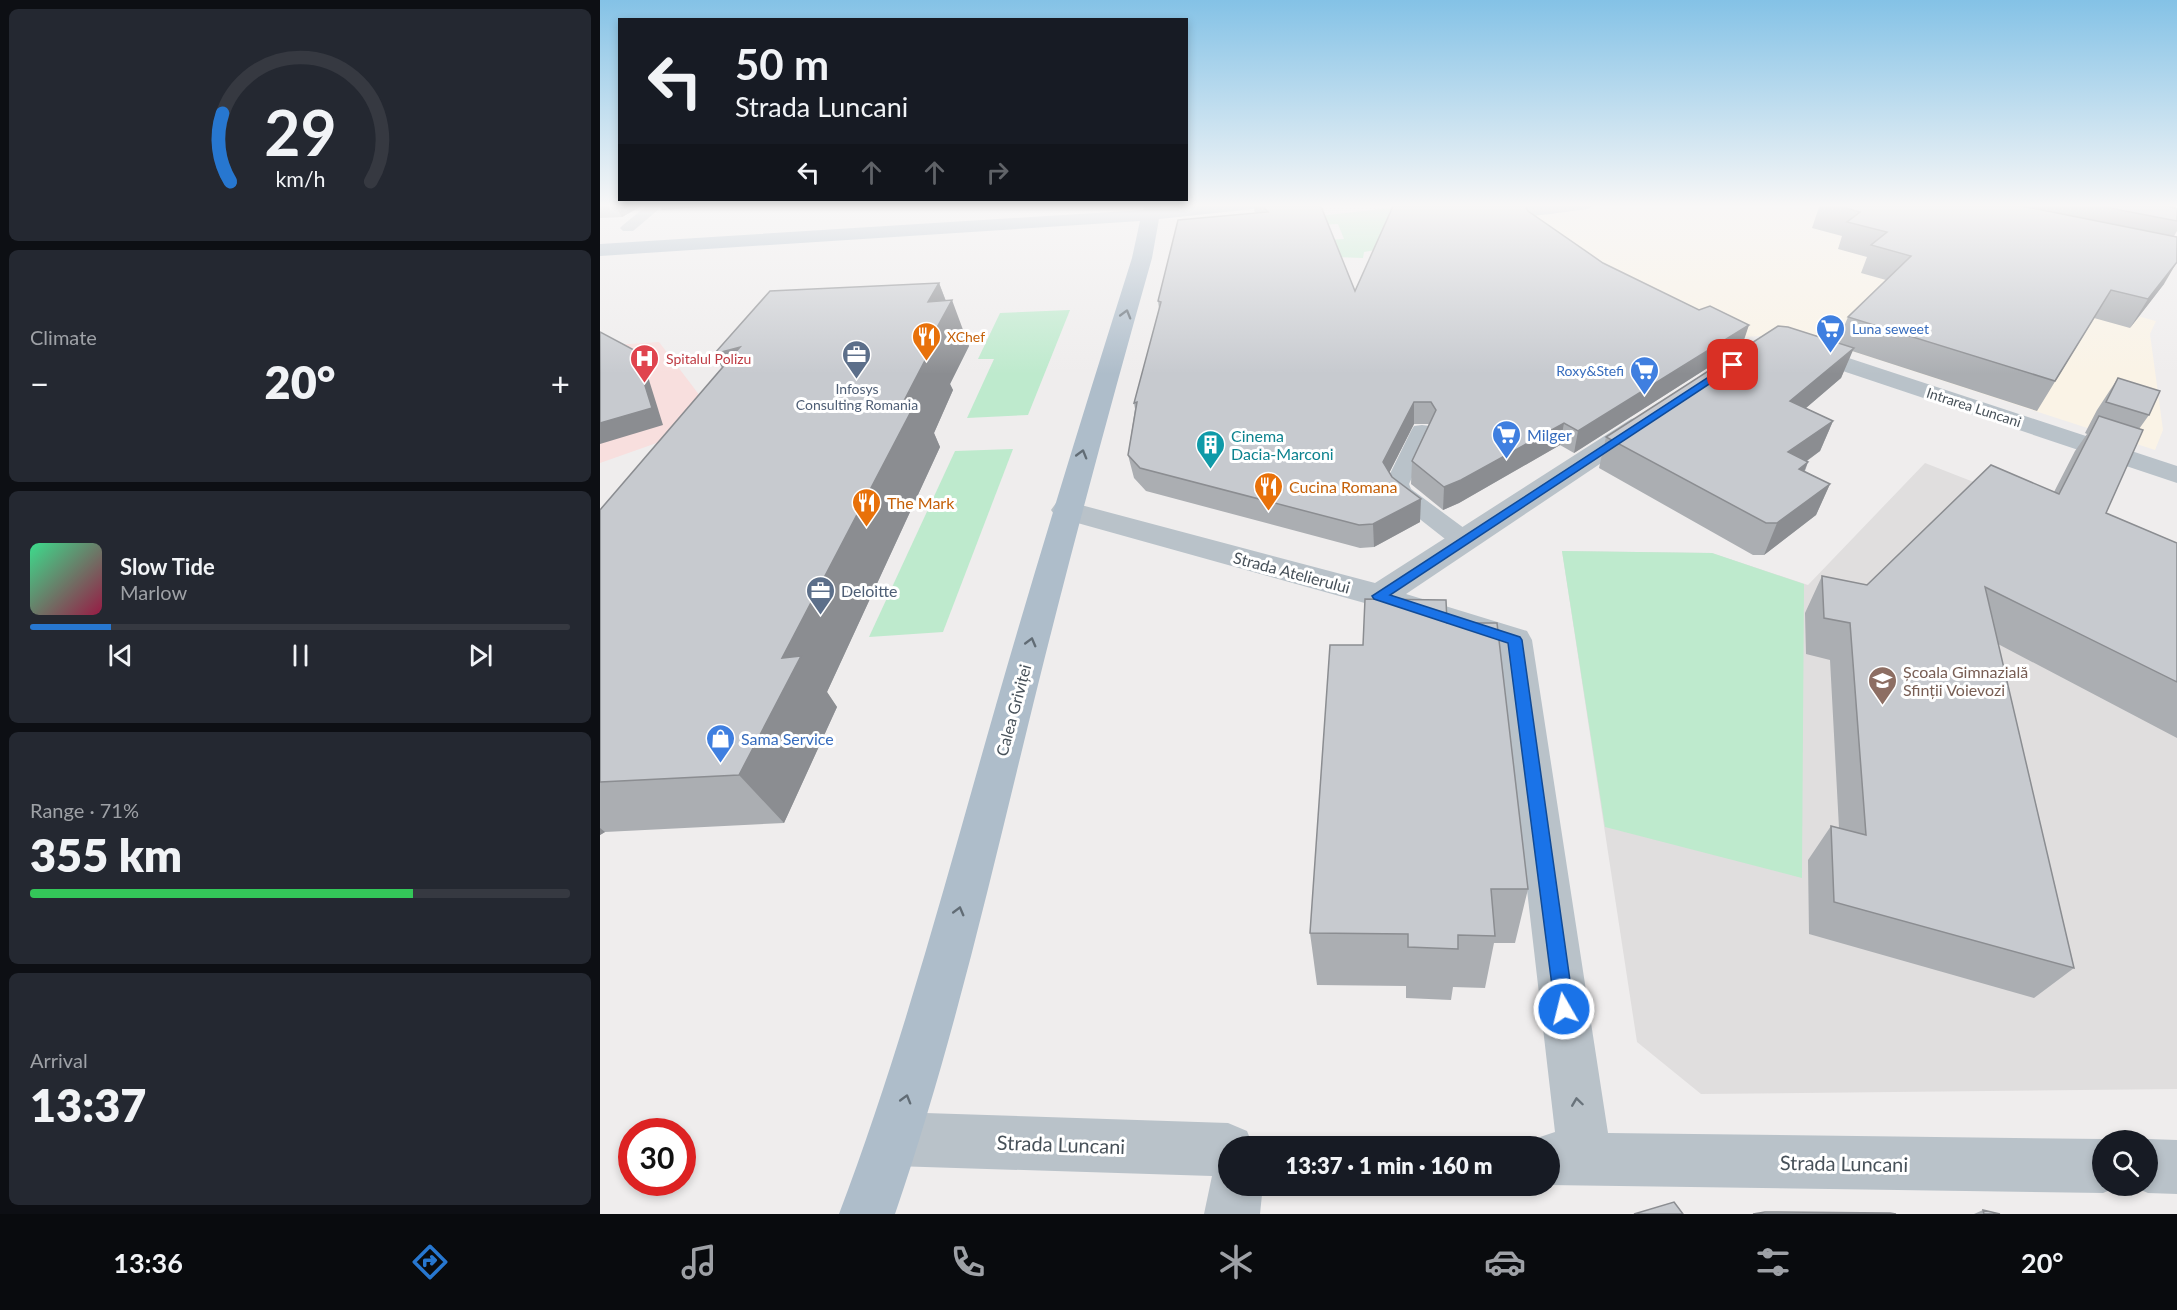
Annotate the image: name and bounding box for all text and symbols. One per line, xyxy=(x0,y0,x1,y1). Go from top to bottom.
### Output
text: 50 m xyxy=(735,39,829,89)
icon: left xyxy=(636,42,714,120)
text: Strada Luncani xyxy=(735,90,908,123)
text: 29 xyxy=(264,94,336,169)
icon: left xyxy=(792,156,825,189)
icon: ahead xyxy=(855,156,888,189)
icon: ahead xyxy=(918,156,951,189)
icon: right xyxy=(981,156,1014,189)
text: km/h xyxy=(275,166,325,192)
one-way arrow xyxy=(1119,309,1131,320)
supermarket icon: Luna seweet xyxy=(1815,312,1847,354)
restaurant icon: XChef xyxy=(910,320,942,362)
place label: Luna seweet xyxy=(1852,320,1929,337)
text: Climate xyxy=(30,325,97,349)
place label: XChef xyxy=(947,328,985,345)
office icon: Infosys Consulting Romania xyxy=(841,338,873,380)
pin xyxy=(1707,339,1758,390)
hospital icon: Spitalul Polizu xyxy=(629,342,661,384)
icon: arrive xyxy=(1716,348,1749,381)
place label: Spitalul Polizu xyxy=(666,350,751,367)
supermarket icon: Roxy&Stefi xyxy=(1629,354,1661,396)
text: 20° xyxy=(265,355,335,409)
place label: Roxy&Stefi xyxy=(1556,362,1624,379)
text: − xyxy=(30,363,49,403)
text: + xyxy=(551,363,570,403)
place label: Infosys Consulting Romania xyxy=(796,380,918,413)
street label: Intrarea Luncani xyxy=(1925,384,2023,430)
supermarket icon: Milger xyxy=(1490,418,1522,460)
place label: Milger xyxy=(1527,425,1572,444)
place label: Cinema Dacia-Marconi xyxy=(1231,426,1334,463)
building icon: Cinema Dacia-Marconi xyxy=(1194,428,1226,470)
one-way arrow xyxy=(1075,449,1088,459)
restaurant icon: Cucina Romana xyxy=(1252,470,1284,512)
place label: Cucina Romana xyxy=(1289,477,1398,496)
restaurant icon: The Mark xyxy=(850,486,882,528)
place label: The Mark xyxy=(887,493,955,512)
street label: Strada Atelierului xyxy=(1232,547,1352,597)
text: Slow Tide xyxy=(120,553,215,580)
office icon: Deloitte xyxy=(804,574,836,616)
text: Marlow xyxy=(120,580,187,604)
place label: Deloitte xyxy=(841,581,898,600)
one-way arrow xyxy=(1023,637,1036,647)
icon: previous xyxy=(104,639,137,672)
icon: pause xyxy=(284,639,317,672)
icon: next xyxy=(464,639,497,672)
street label: Calea Griviței xyxy=(992,662,1034,758)
place label: Școala Gimnazială Sfinții Voievozi xyxy=(1903,662,2028,699)
school or university icon: Școala Gimnazială Sfinții Voievozi xyxy=(1866,664,1898,706)
shop icon: Sama Service xyxy=(704,722,736,764)
place label: Sama Service xyxy=(741,729,834,748)
text: Range · 71% xyxy=(30,798,139,822)
text: 355 km xyxy=(30,828,182,882)
one-way arrow xyxy=(952,907,964,917)
position arrow xyxy=(1532,977,1596,1041)
text: Arrival xyxy=(30,1048,88,1072)
text: 13:37 xyxy=(30,1078,146,1132)
one-way arrow xyxy=(898,1094,911,1104)
one-way arrow xyxy=(1572,1098,1584,1107)
speed limit sign: 30 xyxy=(618,1118,696,1196)
street label: Strada Luncani xyxy=(996,1130,1126,1158)
map controls xyxy=(2092,1130,2158,1196)
button: search xyxy=(2092,1130,2158,1196)
street label: Strada Luncani xyxy=(1780,1150,1908,1176)
text: 13:37 · 1 min · 160 m xyxy=(1286,1152,1492,1179)
icon: directions xyxy=(409,1241,451,1283)
icon: music xyxy=(678,1241,720,1283)
icon: phone xyxy=(947,1241,989,1283)
icon: climate xyxy=(1215,1241,1257,1283)
icon: car xyxy=(1484,1241,1526,1283)
icon: filters xyxy=(1752,1241,1794,1283)
text: 13:36 xyxy=(113,1246,183,1279)
text: 20° xyxy=(2021,1246,2064,1279)

